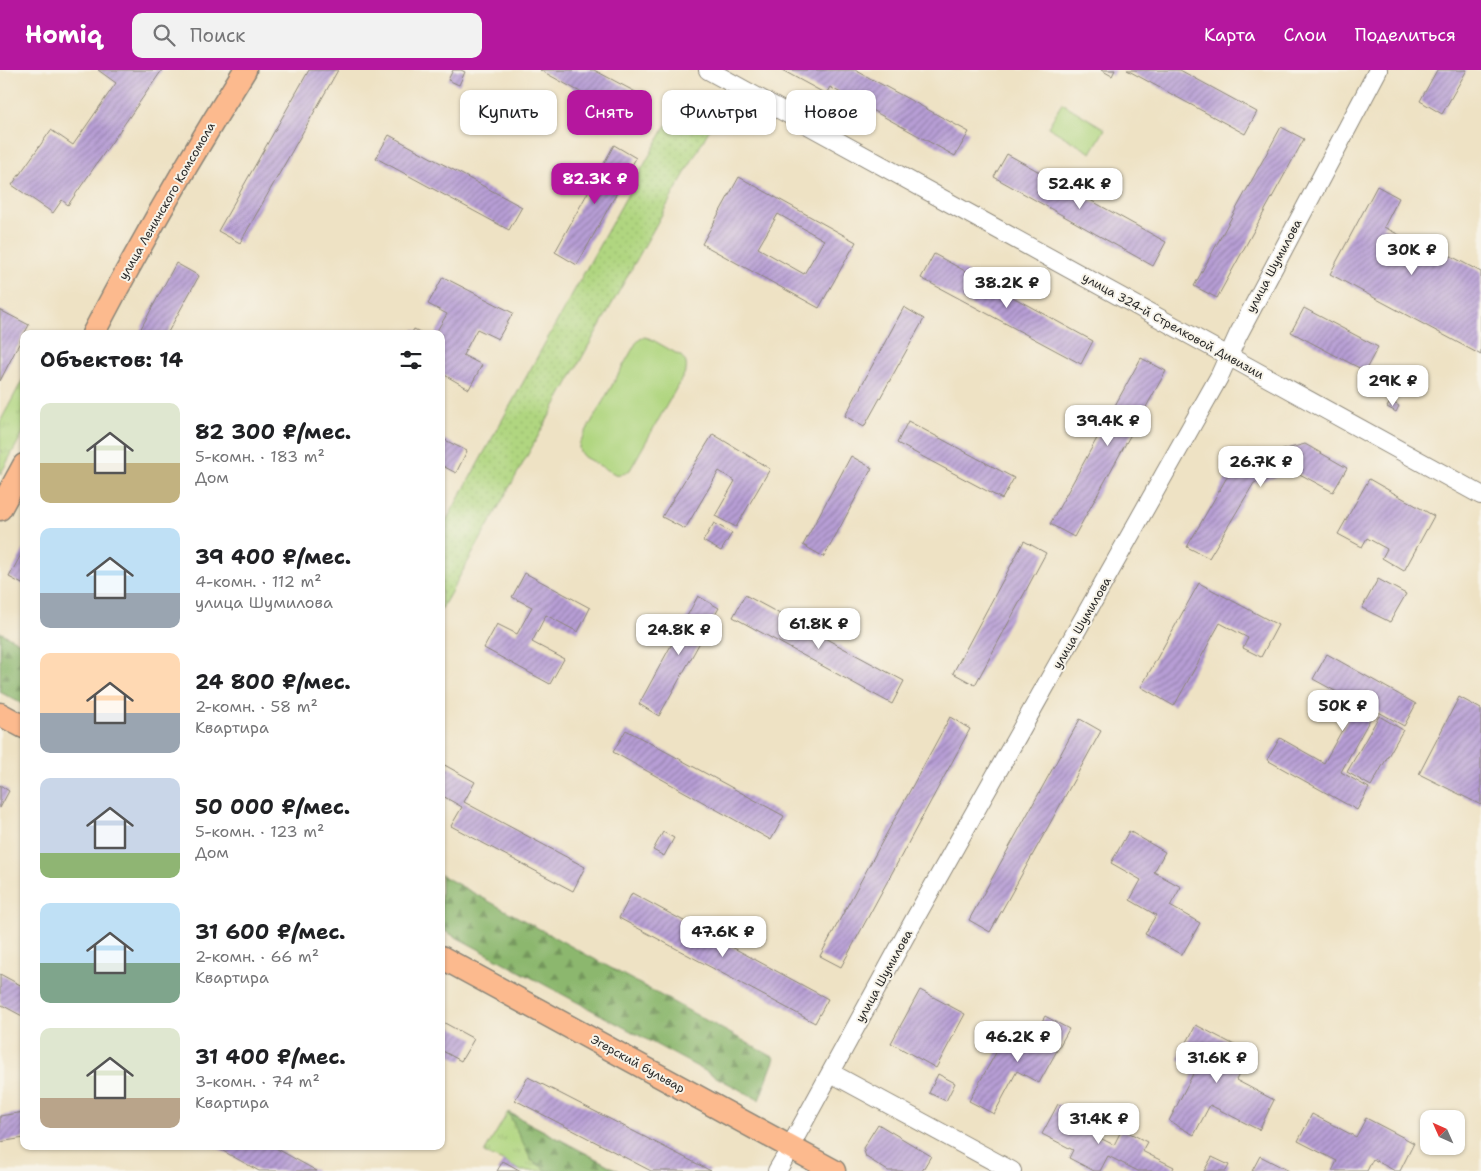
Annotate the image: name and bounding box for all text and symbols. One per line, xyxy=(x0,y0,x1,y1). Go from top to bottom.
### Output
search box xyxy=(132,13,482,58)
text: Homiq xyxy=(25,19,102,51)
icon: search xyxy=(150,21,178,49)
text: Поиск xyxy=(190,23,245,48)
text: Карта xyxy=(1204,23,1255,47)
text: Слои xyxy=(1283,23,1327,47)
text: Поделиться xyxy=(1355,23,1456,47)
chip: Купить xyxy=(460,90,557,135)
chip: Снять xyxy=(567,90,652,135)
chip: Фильтры xyxy=(662,90,776,135)
chip: Новое xyxy=(786,90,876,135)
street label: улица Ленинского Комсомола xyxy=(115,119,219,283)
pin: 82.3K ₽ xyxy=(549,162,641,205)
text: 82.3K ₽ xyxy=(562,168,628,189)
pin: 52.4K ₽ xyxy=(1034,168,1126,210)
text: 52.4K ₽ xyxy=(1049,173,1111,194)
street label: улица Шумилова xyxy=(1243,216,1306,315)
pin: 30K ₽ xyxy=(1377,234,1447,276)
text: 30K ₽ xyxy=(1387,239,1437,260)
pin: 38.2K ₽ xyxy=(961,266,1053,309)
street label: улица 324-й Стрелковой Дивизии xyxy=(1079,269,1267,383)
text: 38.2K ₽ xyxy=(974,272,1040,293)
text: Объектов: 14 xyxy=(40,346,183,374)
icon: filters xyxy=(397,346,425,374)
pin: 29K ₽ xyxy=(1358,364,1428,407)
text: 29K ₽ xyxy=(1368,370,1418,391)
pin: 39.4K ₽ xyxy=(1062,404,1154,447)
text: 39.4K ₽ xyxy=(1076,410,1140,431)
text: 82 300 ₽/мес. xyxy=(195,418,351,446)
icon: home xyxy=(80,423,140,483)
text: 5-комн. · 183 m² xyxy=(195,446,325,467)
pin: 26.7K ₽ xyxy=(1215,446,1307,488)
text: 26.7K ₽ xyxy=(1229,451,1293,472)
text: Дом xyxy=(195,467,229,488)
text: 39 400 ₽/мес. xyxy=(195,543,351,571)
icon: home xyxy=(80,548,140,608)
text: 4-комн. · 112 m² xyxy=(195,571,322,592)
street label: улица Шумилова xyxy=(1049,574,1115,672)
text: улица Шумилова xyxy=(195,592,333,613)
pin: 61.8K ₽ xyxy=(773,608,865,650)
text: 61.8K ₽ xyxy=(789,613,849,634)
pin: 24.8K ₽ xyxy=(633,614,725,656)
text: 24.8K ₽ xyxy=(647,619,711,640)
text: 24 800 ₽/мес. xyxy=(195,668,351,696)
icon: home xyxy=(80,673,140,733)
pin: 50K ₽ xyxy=(1308,690,1378,732)
text: 50K ₽ xyxy=(1319,695,1367,716)
text: 2-комн. · 58 m² xyxy=(195,696,318,717)
text: Квартира xyxy=(195,717,269,738)
text: 50 000 ₽/мес. xyxy=(195,793,350,821)
icon: home xyxy=(80,798,140,858)
text: 5-комн. · 123 m² xyxy=(195,821,324,842)
text: Дом xyxy=(195,842,229,863)
pin: 47.6K ₽ xyxy=(677,916,769,958)
text: 31 600 ₽/мес. xyxy=(195,918,346,946)
text: 47.6K ₽ xyxy=(691,921,755,942)
icon: home xyxy=(80,923,140,983)
street label: улица Шумилова xyxy=(852,926,916,1025)
text: 2-комн. · 66 m² xyxy=(195,946,319,967)
text: Квартира xyxy=(195,967,269,988)
pin: 46.2K ₽ xyxy=(972,1020,1064,1063)
text: 46.2K ₽ xyxy=(985,1026,1051,1047)
street label: Эгерский бульвар xyxy=(588,1032,688,1097)
pin: 31.6K ₽ xyxy=(1171,1042,1263,1084)
text: 31 400 ₽/мес. xyxy=(195,1043,346,1071)
text: 31.6K ₽ xyxy=(1187,1047,1247,1068)
icon: home xyxy=(80,1048,140,1108)
text: 3-комн. · 74 m² xyxy=(195,1071,320,1092)
text: Квартира xyxy=(195,1092,269,1113)
pin: 31.4K ₽ xyxy=(1053,1102,1145,1145)
text: 31.4K ₽ xyxy=(1069,1108,1129,1129)
north arrow xyxy=(1420,1110,1465,1155)
map controls xyxy=(1420,1110,1465,1155)

